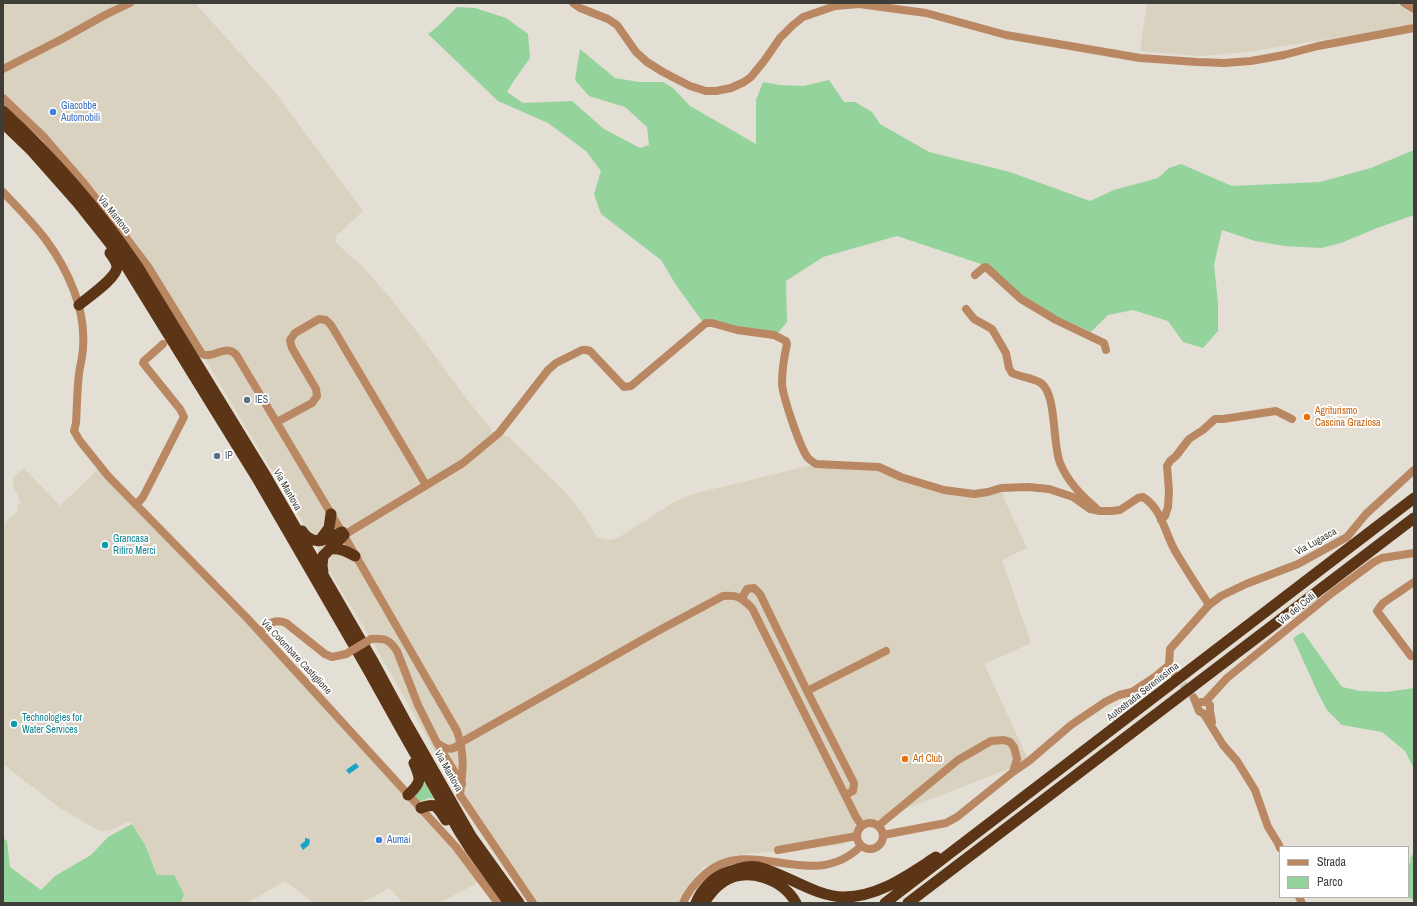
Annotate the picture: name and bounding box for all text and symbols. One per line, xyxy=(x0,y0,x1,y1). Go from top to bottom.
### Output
place label: Giacobbe Automobili xyxy=(61,100,100,124)
marker: Giacobbe Automobili xyxy=(48,107,58,117)
street label: Via Mantova xyxy=(95,193,133,237)
place label: IES xyxy=(255,394,268,406)
marker: IES xyxy=(242,395,252,405)
place label: Agriturismo Cascina Graziosa xyxy=(1315,405,1381,428)
marker: Agriturismo Cascina Graziosa xyxy=(1302,412,1312,422)
place label: IP xyxy=(225,450,233,462)
marker: IP xyxy=(212,451,222,461)
street label: Via Mantova xyxy=(270,467,304,513)
street label: Via Lugasca xyxy=(1293,526,1339,558)
place label: Grancasa Ritiro Merci xyxy=(113,533,156,556)
marker: Grancasa Ritiro Merci xyxy=(100,540,110,550)
street label: Via dei Colli xyxy=(1276,590,1318,628)
street label: Via Colombare Castiglione xyxy=(258,617,334,697)
street label: Autostrada Serenissima xyxy=(1105,660,1181,724)
place label: Technologies for Water Services xyxy=(22,712,82,736)
marker: Technologies for Water Services xyxy=(9,719,19,729)
street label: Via Mantova xyxy=(431,748,465,794)
place label: Art Club xyxy=(913,753,943,765)
marker: Art Club xyxy=(900,754,910,764)
place label: Aumai xyxy=(387,834,411,846)
marker: Aumai xyxy=(374,835,384,845)
legend xyxy=(1279,846,1409,898)
text: Strada xyxy=(1317,854,1346,870)
text: Parco xyxy=(1317,874,1343,890)

